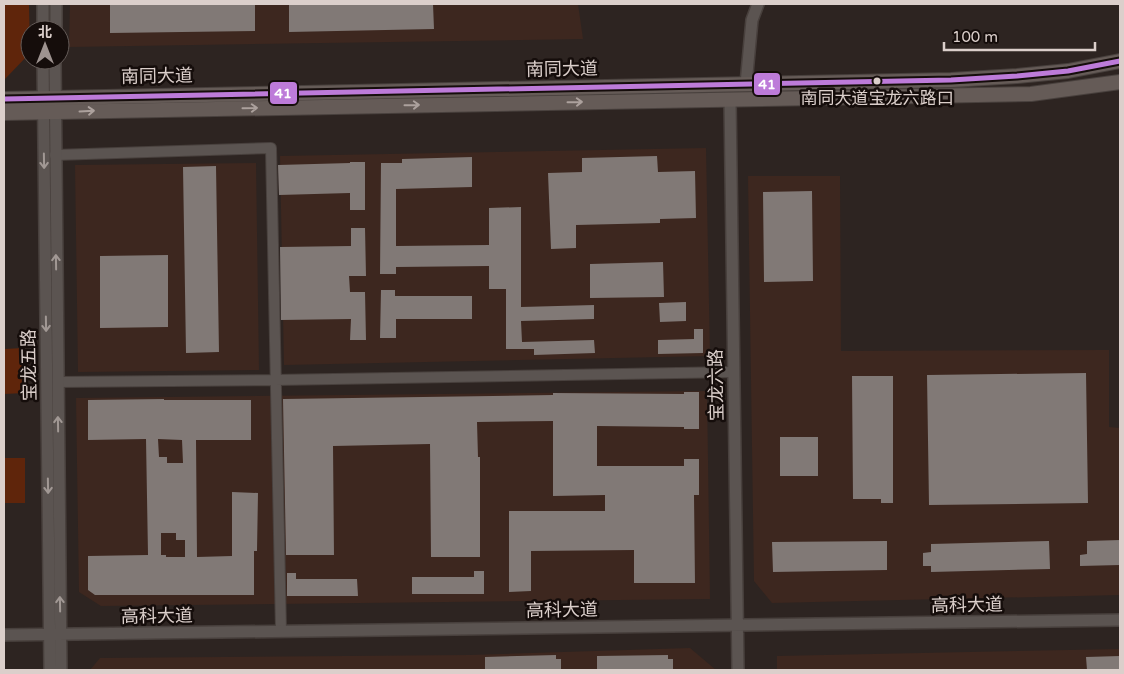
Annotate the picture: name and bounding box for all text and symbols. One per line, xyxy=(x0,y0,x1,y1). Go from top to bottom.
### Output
north arrow xyxy=(20,20,70,70)
scale bar xyxy=(944,20,1095,52)
text: 北 xyxy=(38,24,52,41)
text: 100 m xyxy=(952,28,998,46)
street label: 南同大道 xyxy=(526,57,598,81)
street label: 南同大道 xyxy=(121,64,193,88)
line badge: 41 xyxy=(753,72,781,96)
text: 41 xyxy=(758,76,776,93)
marker: 南同大道宝龙六路口 xyxy=(872,76,882,86)
line badge: 41 xyxy=(269,81,298,105)
text: 41 xyxy=(274,85,292,102)
place label: 南同大道宝龙六路口 xyxy=(801,88,954,109)
one-way arrow xyxy=(567,98,583,107)
one-way arrow xyxy=(404,100,420,110)
one-way arrow xyxy=(242,103,258,113)
one-way arrow xyxy=(79,106,95,115)
one-way arrow xyxy=(39,152,49,169)
one-way arrow xyxy=(51,254,61,270)
one-way arrow xyxy=(41,315,51,331)
street label: 宝龙五路 xyxy=(17,329,41,401)
street label: 宝龙六路 xyxy=(704,349,728,421)
one-way arrow xyxy=(53,416,63,432)
one-way arrow xyxy=(43,478,53,494)
street label: 高科大道 xyxy=(931,593,1003,617)
one-way arrow xyxy=(55,596,65,612)
street label: 高科大道 xyxy=(526,598,598,622)
street label: 高科大道 xyxy=(121,604,193,628)

